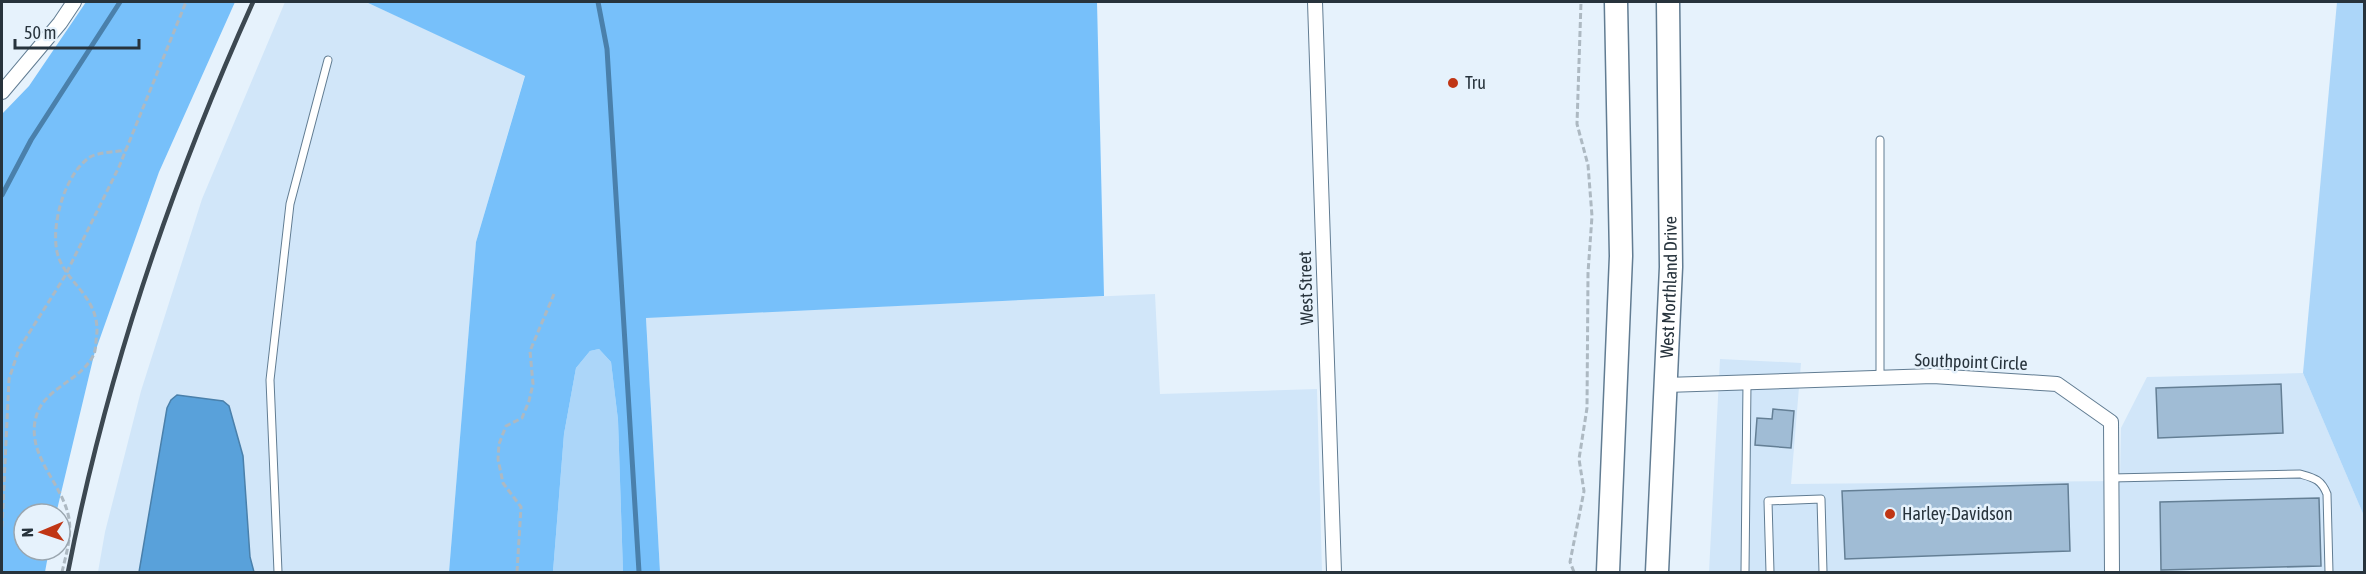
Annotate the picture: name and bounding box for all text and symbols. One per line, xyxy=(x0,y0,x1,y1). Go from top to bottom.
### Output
scale bar xyxy=(15,12,140,50)
text: 50 m xyxy=(24,22,56,43)
place label: Tru xyxy=(1465,72,1486,93)
marker: Tru xyxy=(1446,76,1460,90)
street label: West Morthland Drive xyxy=(1656,216,1681,359)
street label: West Street xyxy=(1294,251,1317,325)
street label: Southpoint Circle xyxy=(1914,349,2028,374)
north arrow xyxy=(12,502,72,562)
place label: Harley-Davidson xyxy=(1902,503,2013,524)
marker: Harley-Davidson xyxy=(1883,507,1897,521)
text: N xyxy=(18,527,36,538)

